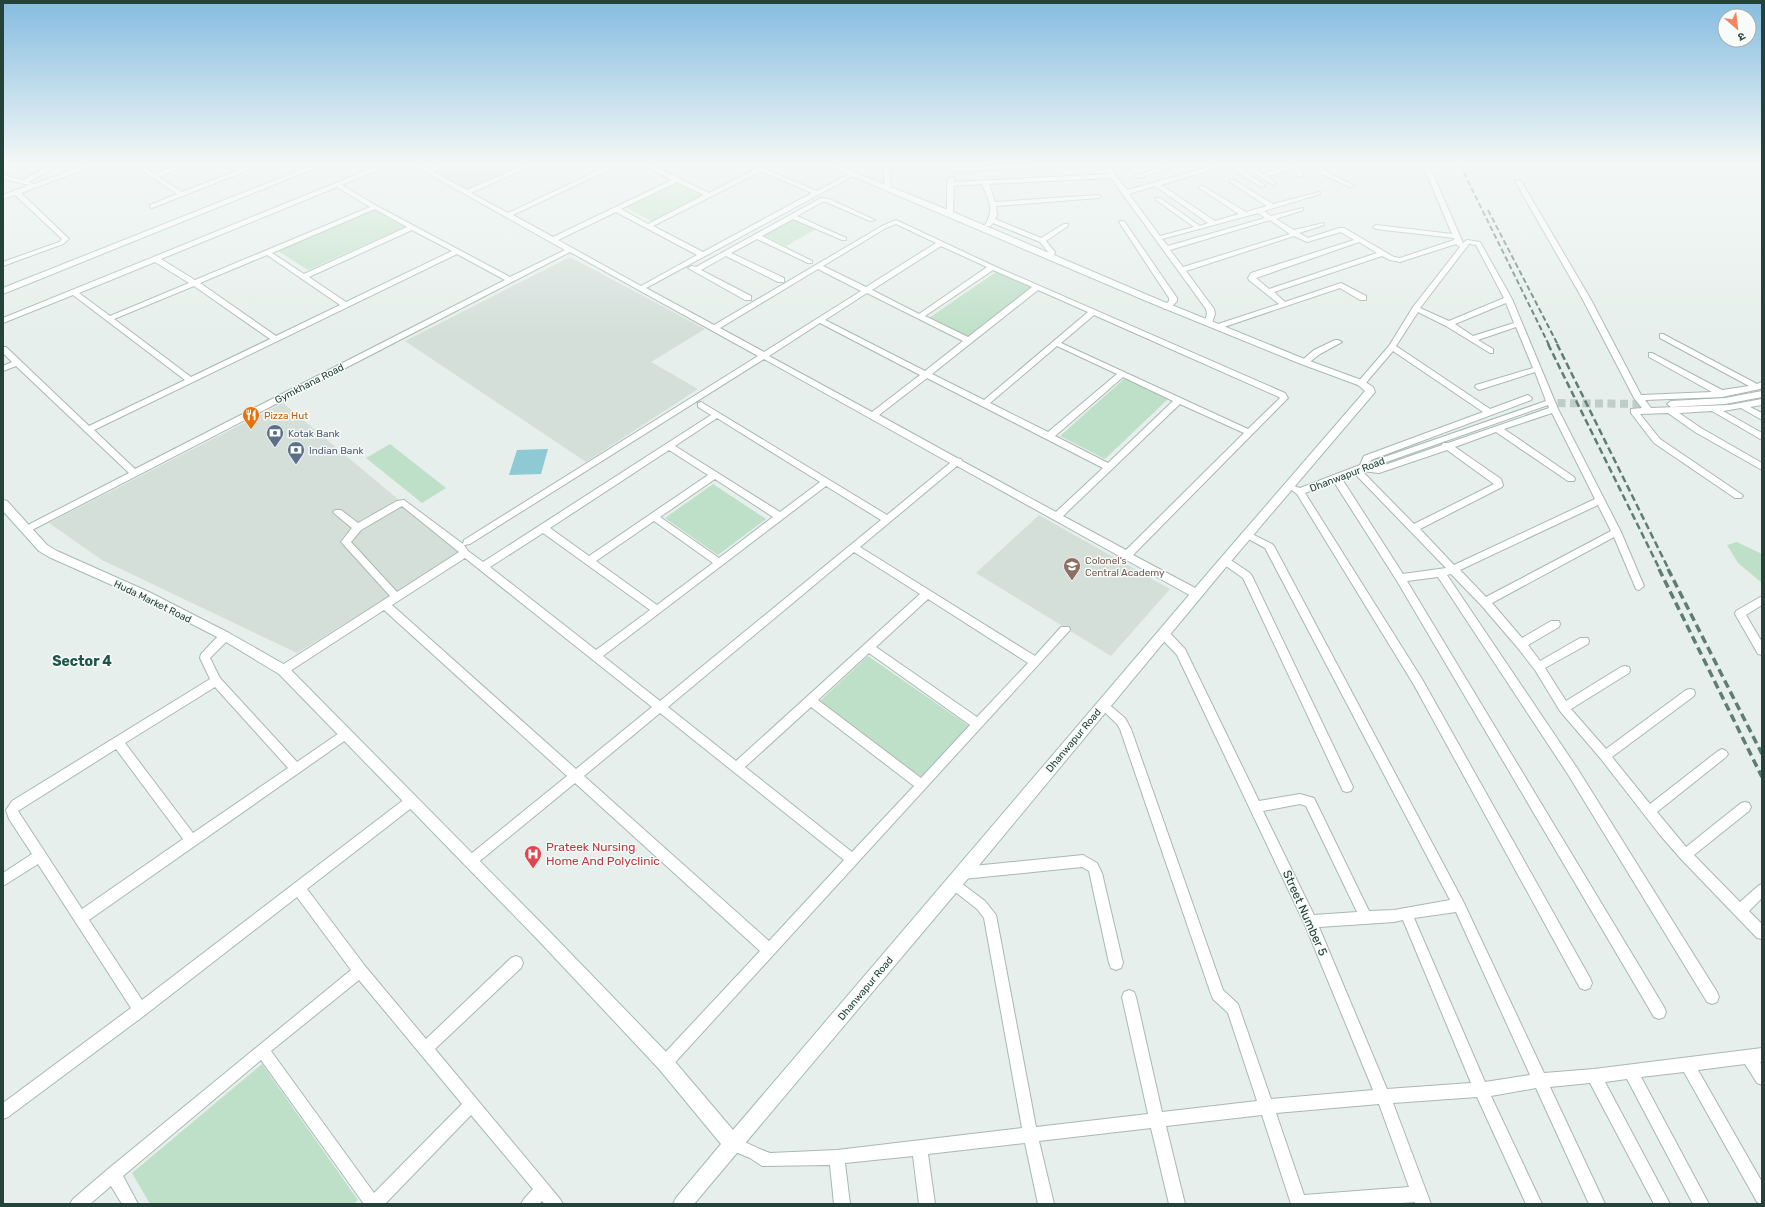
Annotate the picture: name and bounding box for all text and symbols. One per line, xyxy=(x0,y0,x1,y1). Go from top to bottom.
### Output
north arrow xyxy=(1717,8,1757,48)
text: उ xyxy=(1735,29,1747,44)
street label: Gymkhana Road xyxy=(273,361,346,406)
restaurant icon: Pizza Hut xyxy=(241,405,261,430)
place label: Pizza Hut xyxy=(264,410,308,422)
bank icon: Kotak Bank xyxy=(265,423,285,448)
place label: Kotak Bank xyxy=(288,428,341,440)
bank icon: Indian Bank xyxy=(286,440,306,465)
place label: Indian Bank xyxy=(309,445,364,457)
street label: Dhanwapur Road xyxy=(1308,455,1387,495)
place label: Colonel's Central Academy xyxy=(1085,555,1165,579)
school or university icon: Colonel's Central Academy xyxy=(1062,556,1082,581)
street label: Huda Market Road xyxy=(112,578,193,626)
district label: Sector 4 xyxy=(52,653,112,670)
street label: Dhanwapur Road xyxy=(1044,706,1104,775)
place label: Prateek Nursing Home And Polyclinic xyxy=(546,840,660,868)
hospital icon: Prateek Nursing Home And Polyclinic xyxy=(523,844,543,869)
street label: Street Number 5 xyxy=(1280,868,1330,958)
street label: Dhanwapur Road xyxy=(836,954,896,1023)

